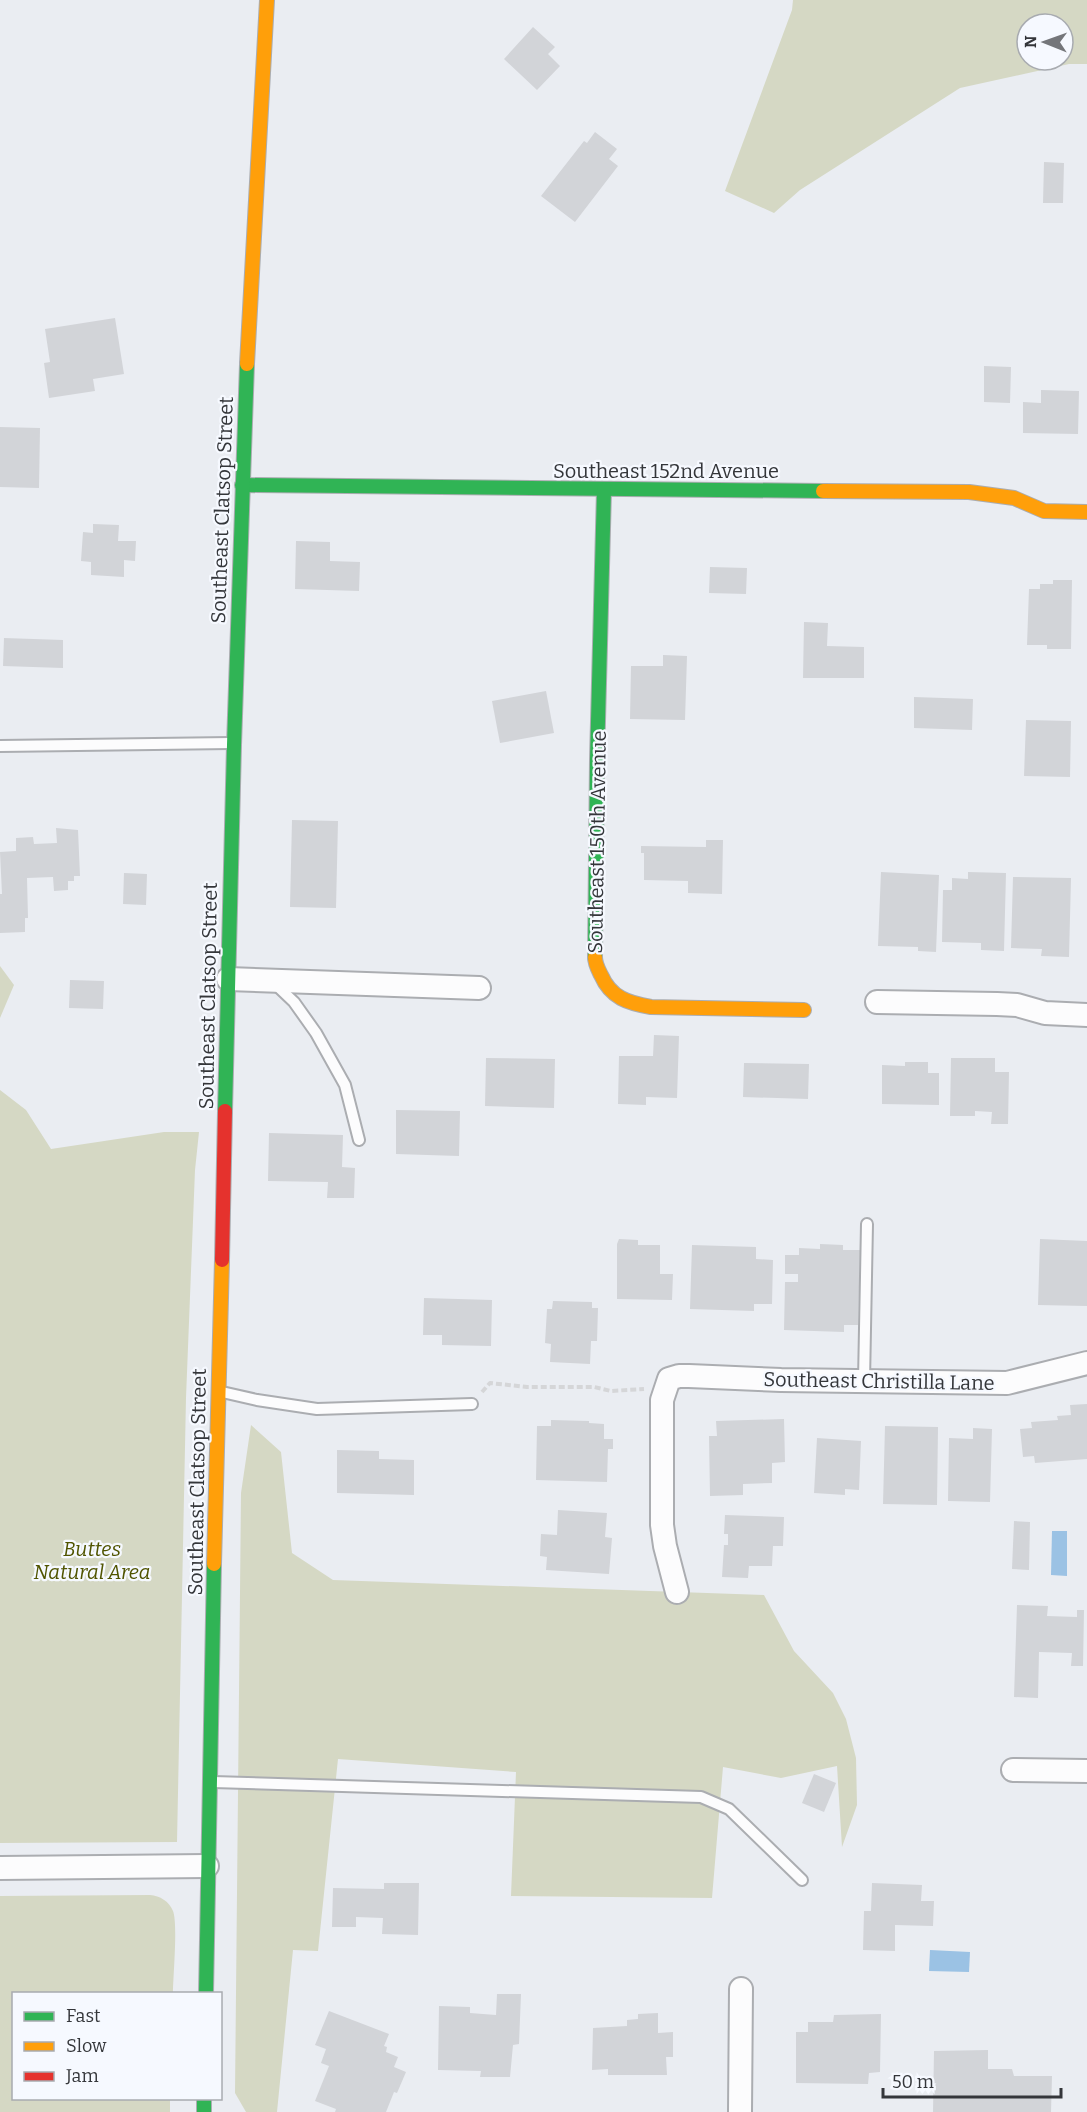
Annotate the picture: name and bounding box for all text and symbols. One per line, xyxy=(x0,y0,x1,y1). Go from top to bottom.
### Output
north arrow xyxy=(1015,12,1075,72)
text: N xyxy=(1021,35,1040,48)
street label: Southeast Clatsop Street xyxy=(206,396,238,624)
street label: Southeast 152nd Avenue xyxy=(553,459,779,483)
street label: Southeast 150th Avenue xyxy=(583,730,611,954)
street label: Southeast Clatsop Street xyxy=(194,882,222,1110)
street label: Southeast Christilla Lane xyxy=(763,1367,995,1395)
street label: Southeast Clatsop Street xyxy=(183,1368,211,1596)
park label: Buttes Natural Area xyxy=(33,1537,151,1584)
legend xyxy=(12,1992,222,2100)
text: Fast xyxy=(66,2005,101,2027)
text: Slow xyxy=(66,2035,107,2057)
scale bar xyxy=(883,2061,1062,2099)
text: Jam xyxy=(65,2065,99,2087)
text: 50 m xyxy=(892,2071,934,2093)

